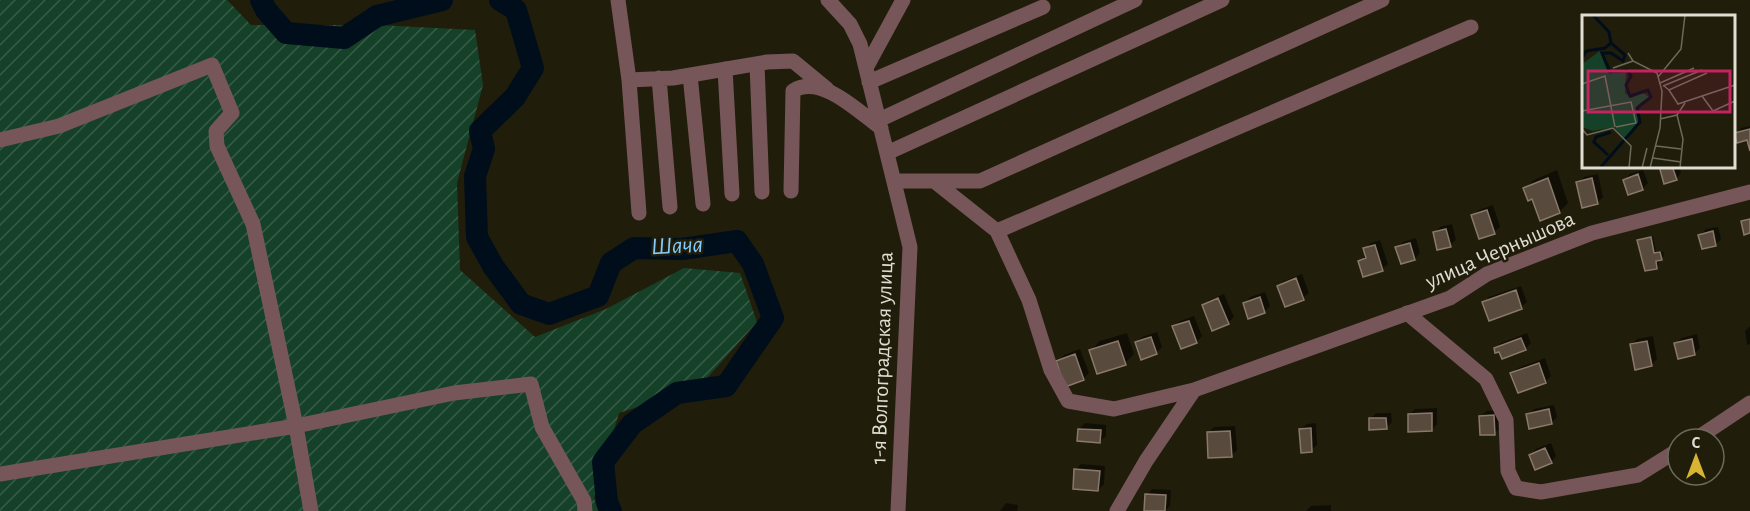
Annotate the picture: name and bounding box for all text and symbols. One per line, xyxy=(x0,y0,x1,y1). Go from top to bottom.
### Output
inset map xyxy=(1582,15,1735,168)
street label: улица Чернышова xyxy=(1421,207,1578,293)
water label: Шача xyxy=(651,233,703,259)
street label: 1-я Волгоградская улица xyxy=(867,251,897,465)
north arrow xyxy=(1666,427,1726,487)
text: С xyxy=(1692,435,1701,451)

